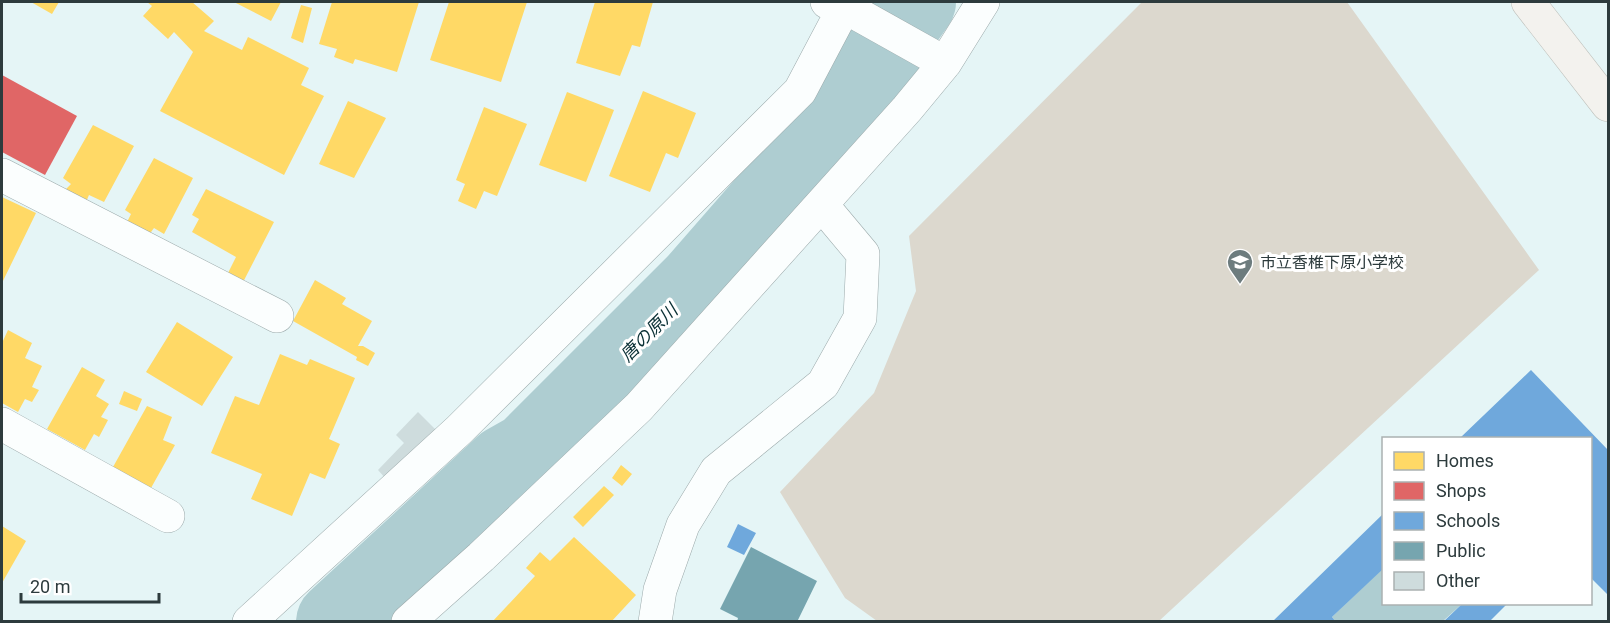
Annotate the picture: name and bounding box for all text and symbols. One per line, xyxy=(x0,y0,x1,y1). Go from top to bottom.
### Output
school or university icon: 市立香椎下原小学校 xyxy=(1225,247,1255,285)
place label: 市立香椎下原小学校 xyxy=(1260,253,1404,272)
water label: 唐の原川 xyxy=(616,298,683,366)
legend xyxy=(1382,437,1592,605)
text: Homes xyxy=(1436,450,1494,471)
text: Shops xyxy=(1436,480,1486,501)
text: Schools xyxy=(1436,510,1500,531)
text: Public xyxy=(1436,540,1486,561)
scale bar xyxy=(21,566,159,604)
text: Other xyxy=(1436,570,1480,591)
text: 20 m xyxy=(30,576,70,597)

